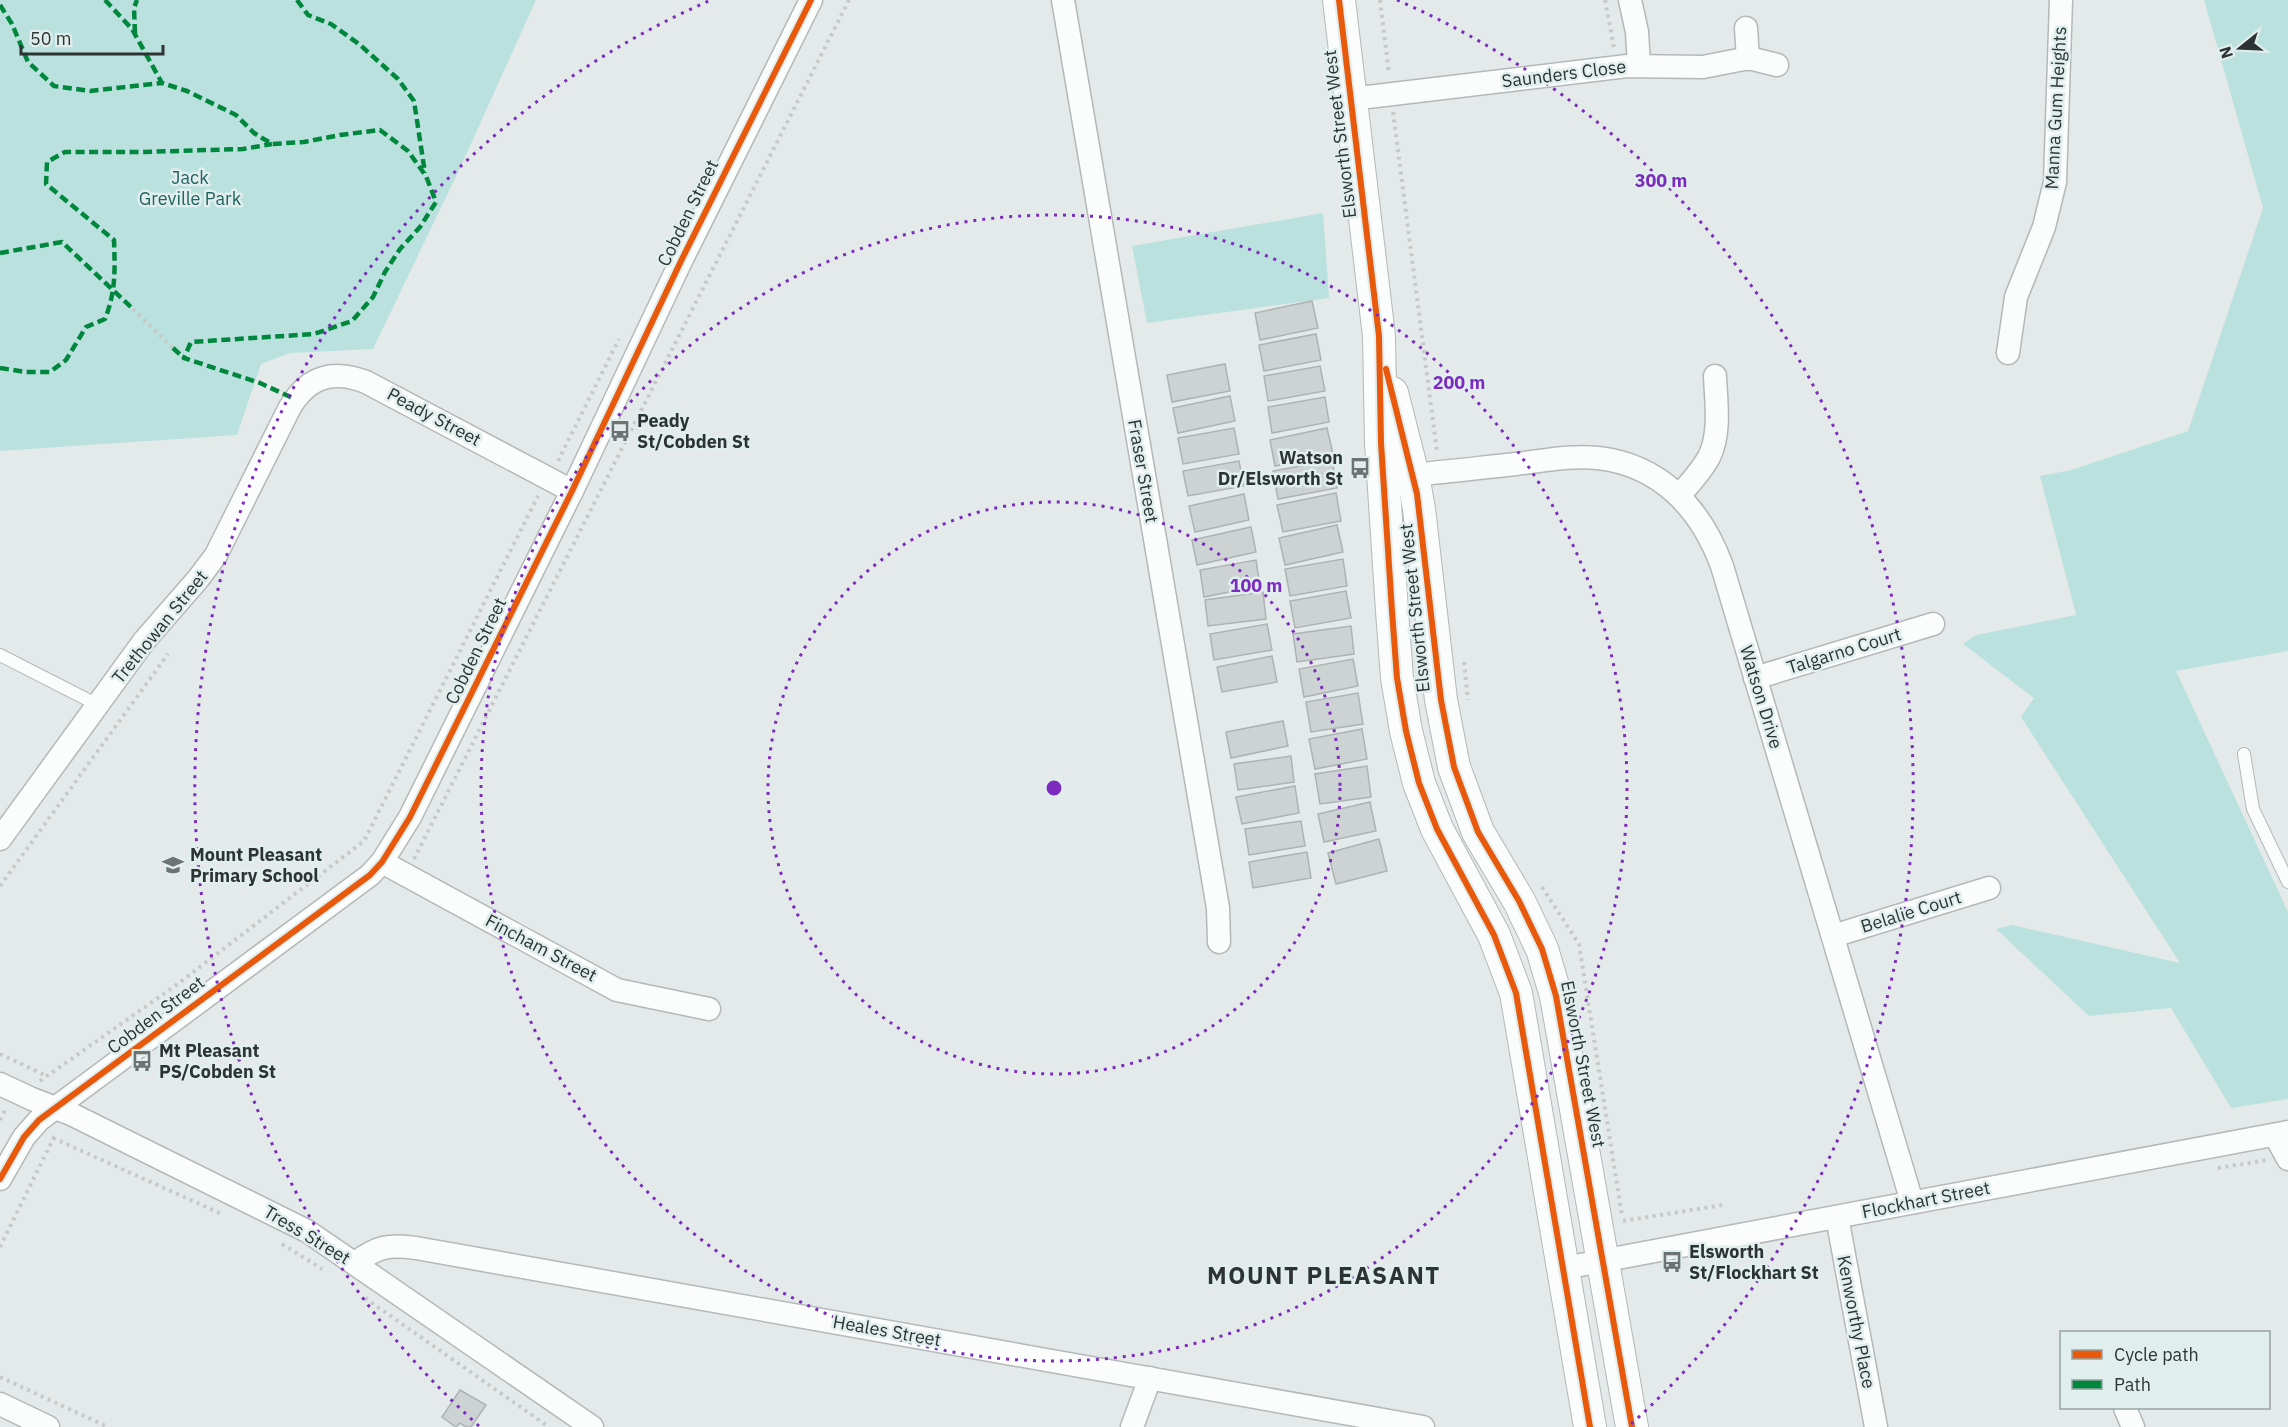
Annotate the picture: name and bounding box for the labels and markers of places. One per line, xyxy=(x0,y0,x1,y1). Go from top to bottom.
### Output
place label: Peady St/Cobden St xyxy=(637,409,750,453)
bus stop icon: Peady St/Cobden St xyxy=(608,419,632,443)
place label: Watson Dr/Elsworth St xyxy=(1218,446,1343,490)
bus stop icon: Watson Dr/Elsworth St xyxy=(1348,456,1372,480)
centre of rings xyxy=(1044,778,1064,798)
place label: Mount Pleasant Primary School xyxy=(190,843,322,887)
school or university icon: Mount Pleasant Primary School xyxy=(161,853,185,877)
place label: Mt Pleasant PS/Cobden St xyxy=(159,1039,276,1083)
bus stop icon: Mt Pleasant PS/Cobden St xyxy=(130,1049,154,1073)
place label: Elsworth St/Flockhart St xyxy=(1689,1240,1819,1284)
bus stop icon: Elsworth St/Flockhart St xyxy=(1660,1250,1684,1274)

